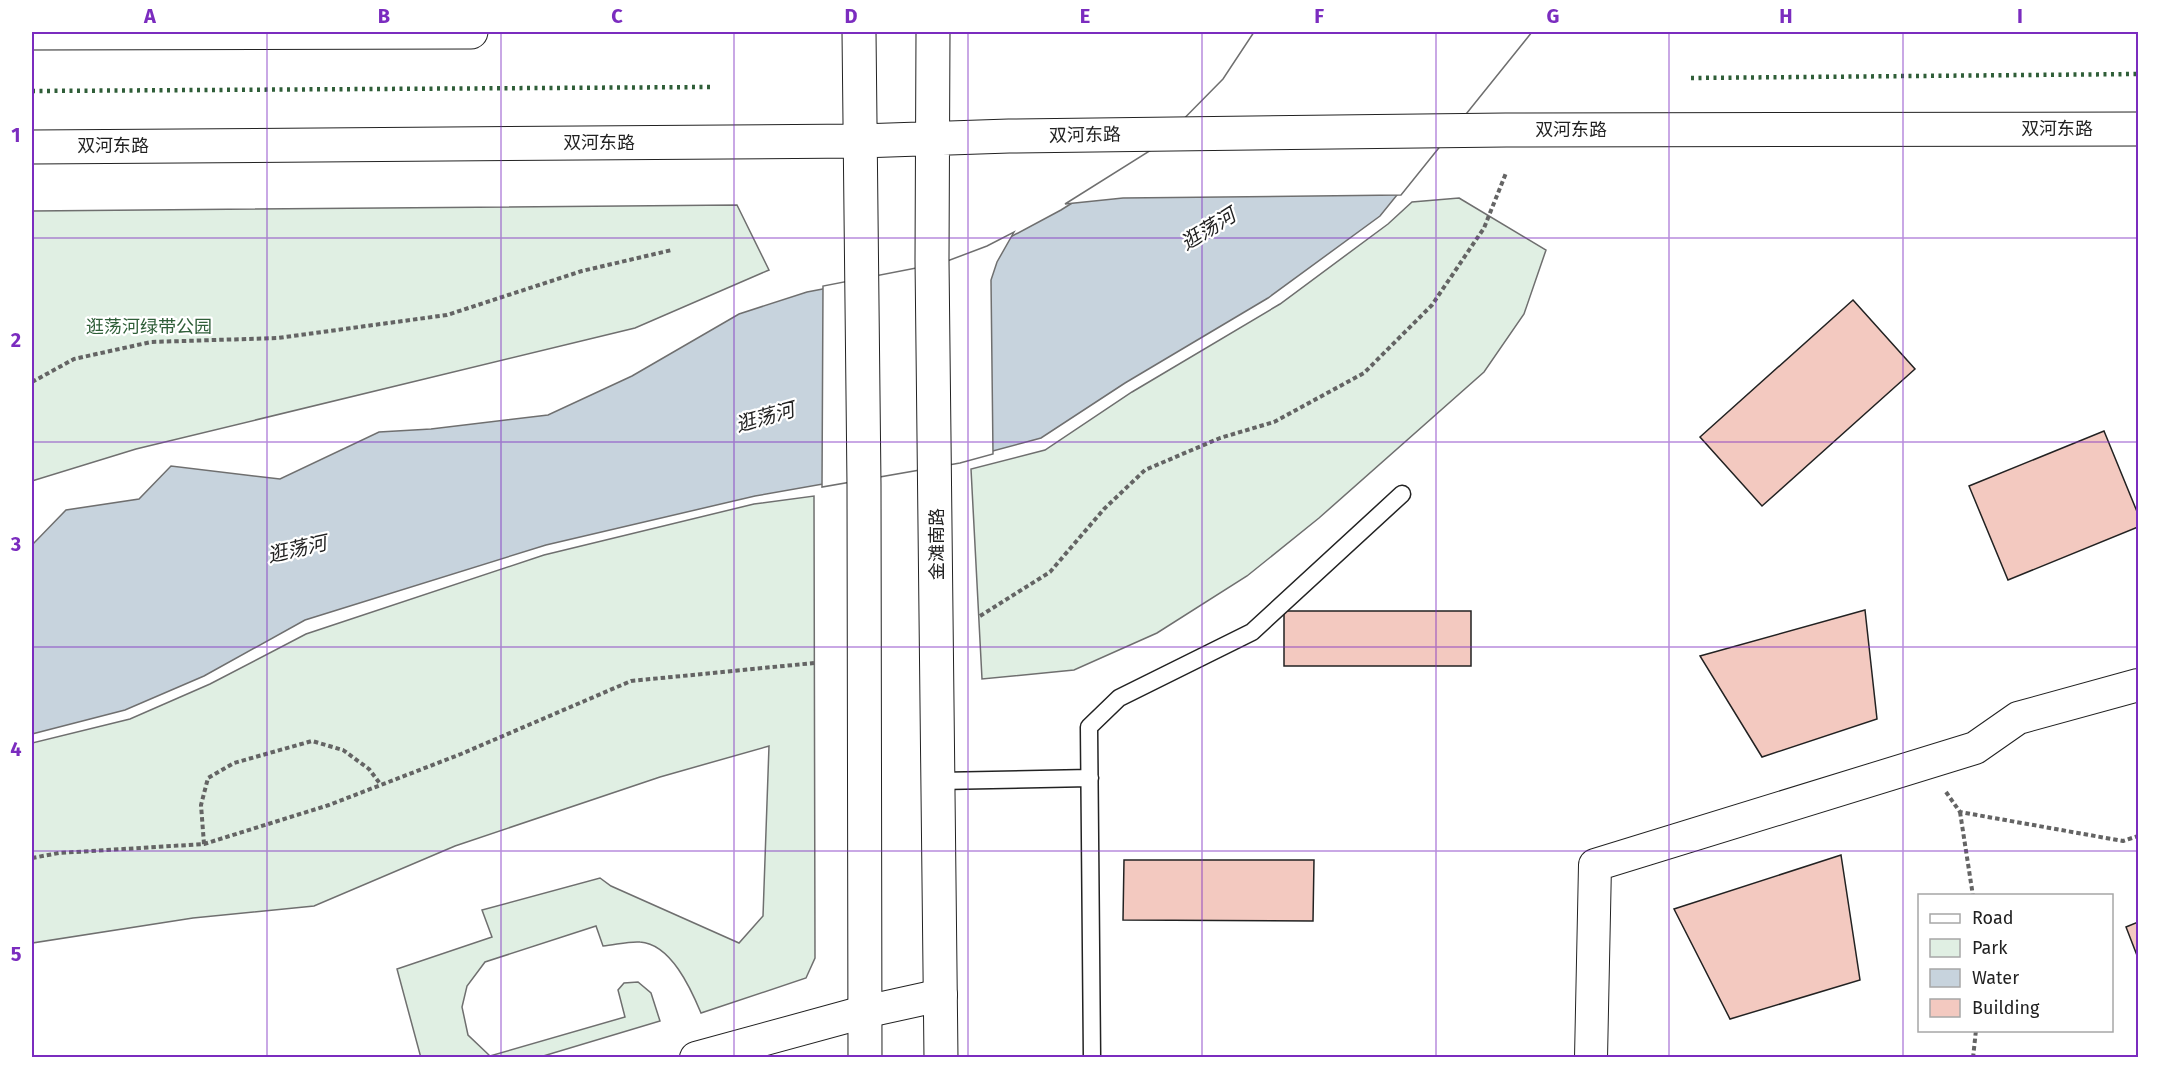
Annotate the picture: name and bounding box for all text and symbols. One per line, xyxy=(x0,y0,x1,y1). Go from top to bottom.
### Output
text: A xyxy=(143,4,157,28)
text: B xyxy=(378,4,390,28)
text: C xyxy=(611,4,623,28)
text: D xyxy=(844,4,858,28)
text: E xyxy=(1080,4,1090,28)
text: F xyxy=(1314,4,1324,28)
text: G xyxy=(1547,4,1559,28)
text: H xyxy=(1779,4,1793,28)
text: I xyxy=(2017,4,2023,28)
street label: 双河东路 xyxy=(2021,118,2093,140)
street label: 双河东路 xyxy=(1535,119,1607,141)
text: 1 xyxy=(11,123,21,147)
street label: 双河东路 xyxy=(1049,123,1121,147)
street label: 双河东路 xyxy=(563,132,635,154)
street label: 双河东路 xyxy=(77,135,149,157)
water label: 逛荡河 xyxy=(1176,201,1243,255)
park label: 逛荡河绿带公园 xyxy=(86,316,212,338)
text: 2 xyxy=(11,328,21,352)
water label: 逛荡河 xyxy=(733,396,801,437)
street label: 金滩南路 xyxy=(926,508,948,580)
water label: 逛荡河 xyxy=(265,530,333,567)
text: 3 xyxy=(10,532,21,556)
text: 4 xyxy=(10,737,22,761)
legend xyxy=(1918,894,2113,1032)
text: Road xyxy=(1972,907,2014,929)
text: Park xyxy=(1972,937,2008,959)
text: 5 xyxy=(11,942,22,966)
text: Water xyxy=(1972,967,2019,989)
text: Building xyxy=(1972,997,2040,1019)

